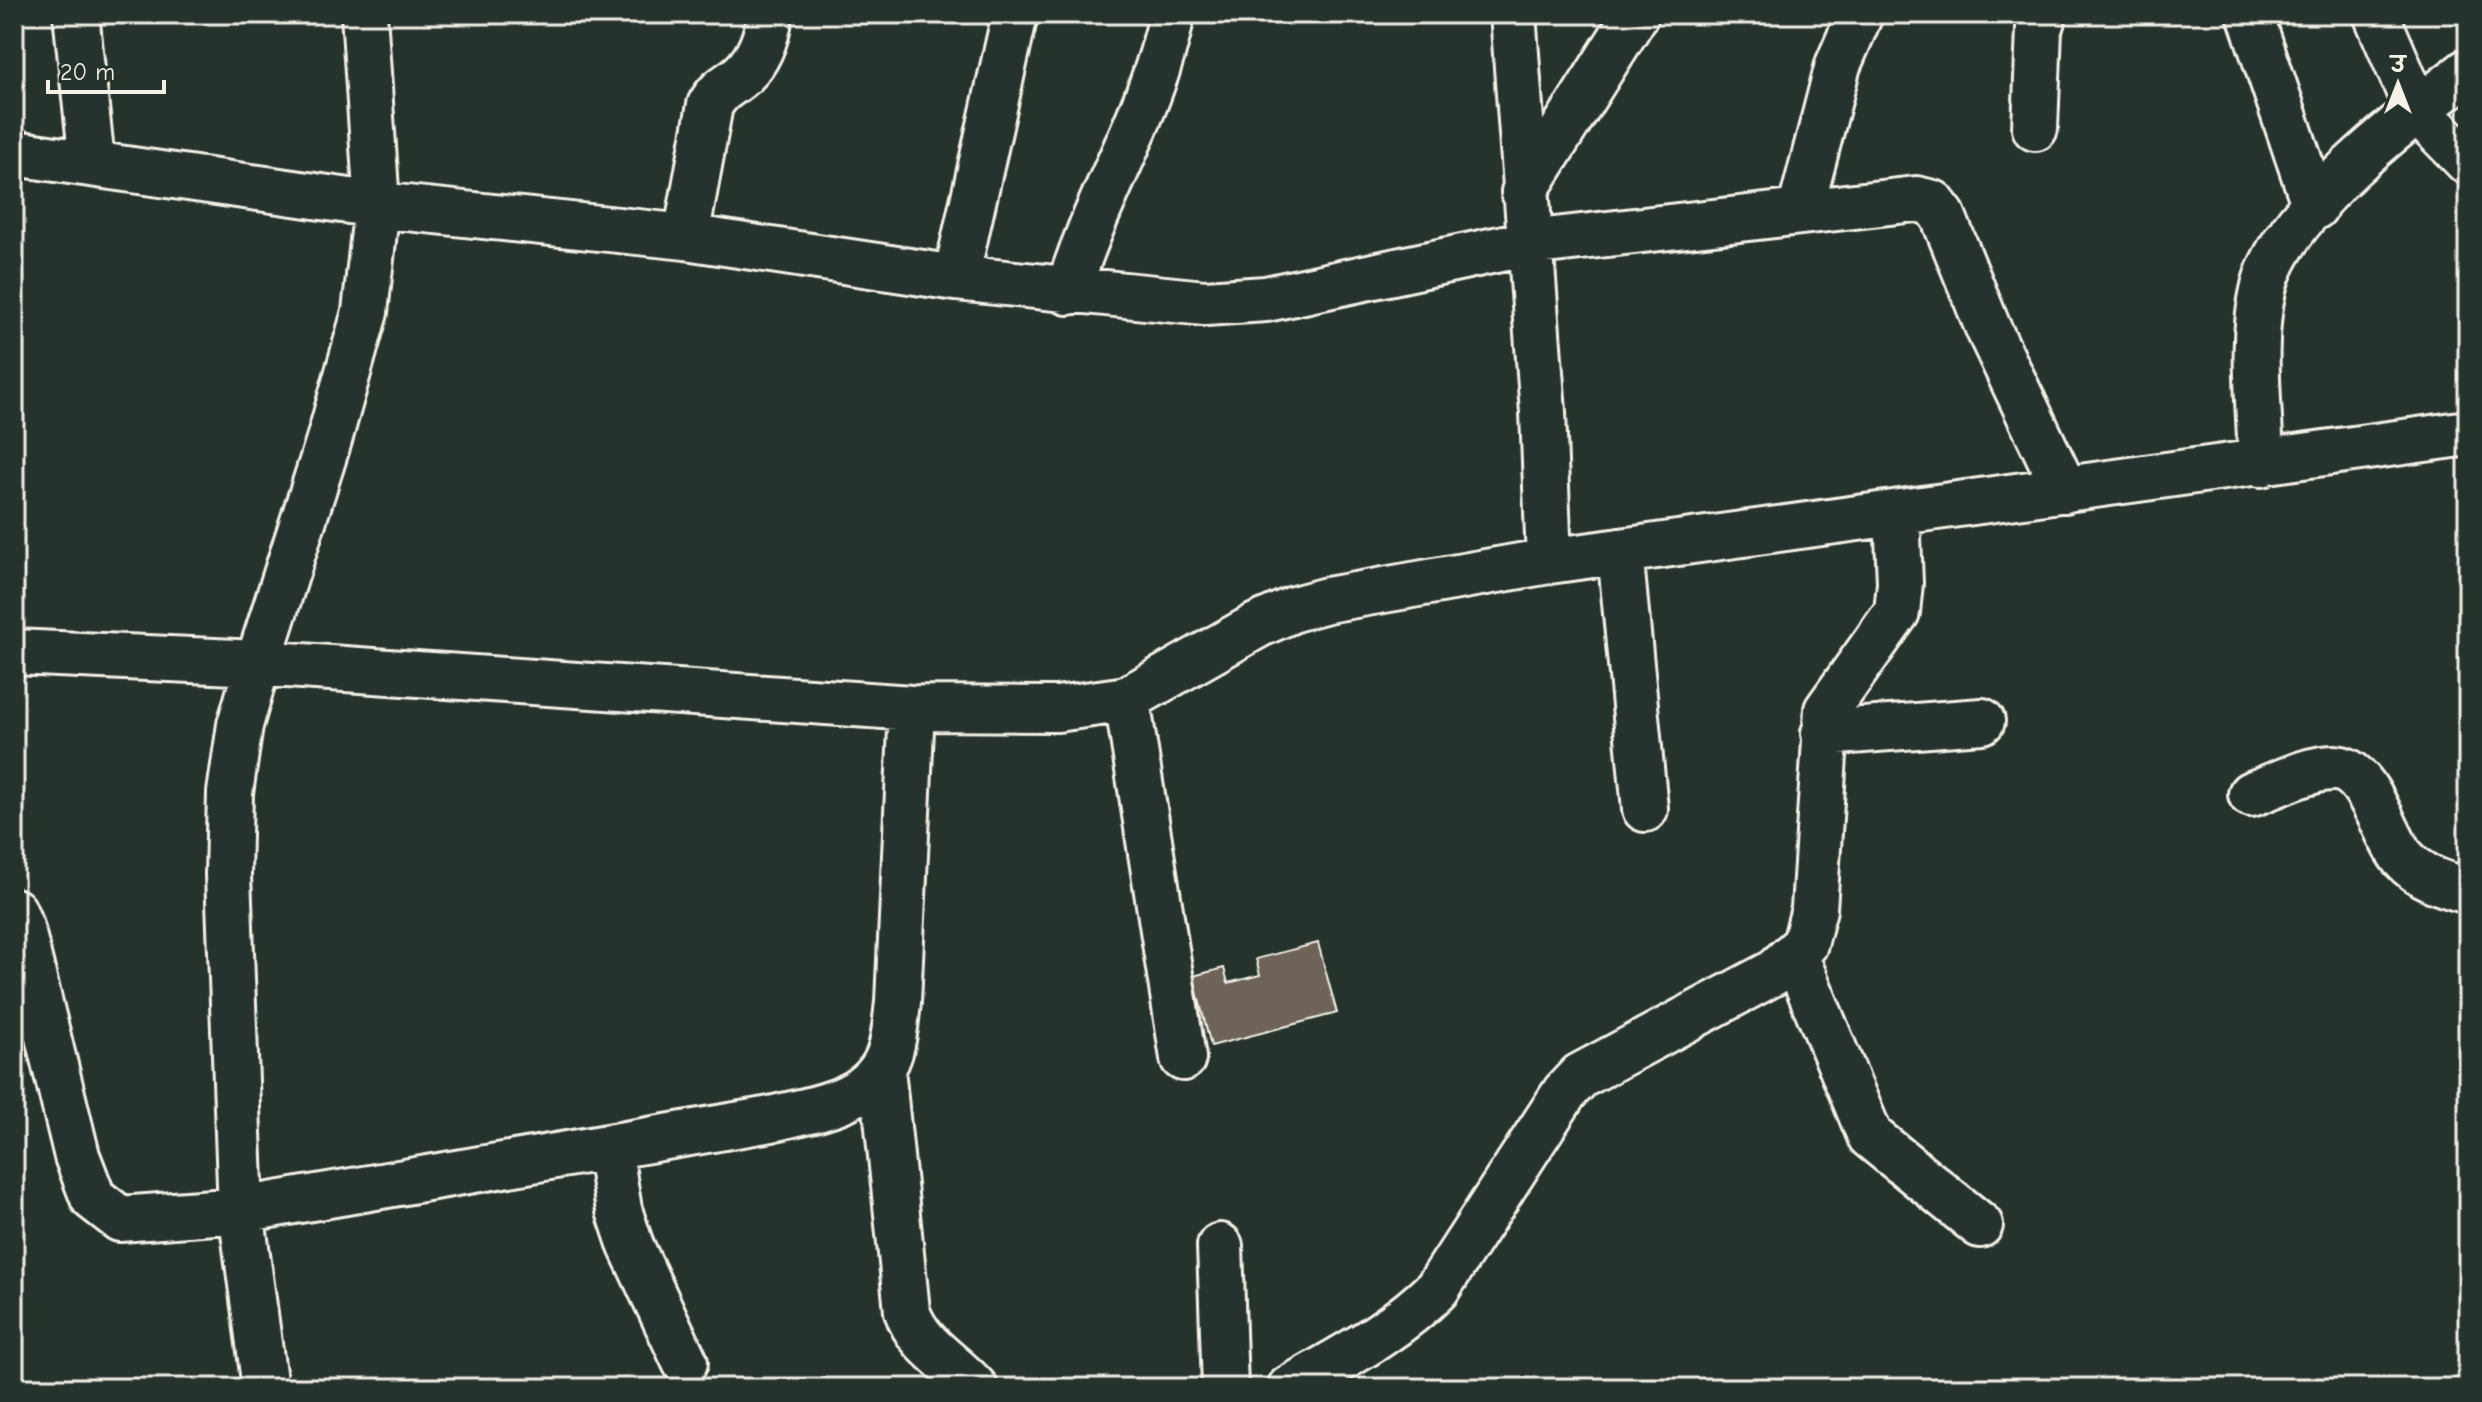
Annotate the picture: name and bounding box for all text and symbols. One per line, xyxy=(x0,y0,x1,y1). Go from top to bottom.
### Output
scale bar xyxy=(48,44,164,94)
north arrow xyxy=(2358,44,2438,124)
text: उ xyxy=(2389,52,2408,78)
text: 20 m xyxy=(60,58,115,86)

